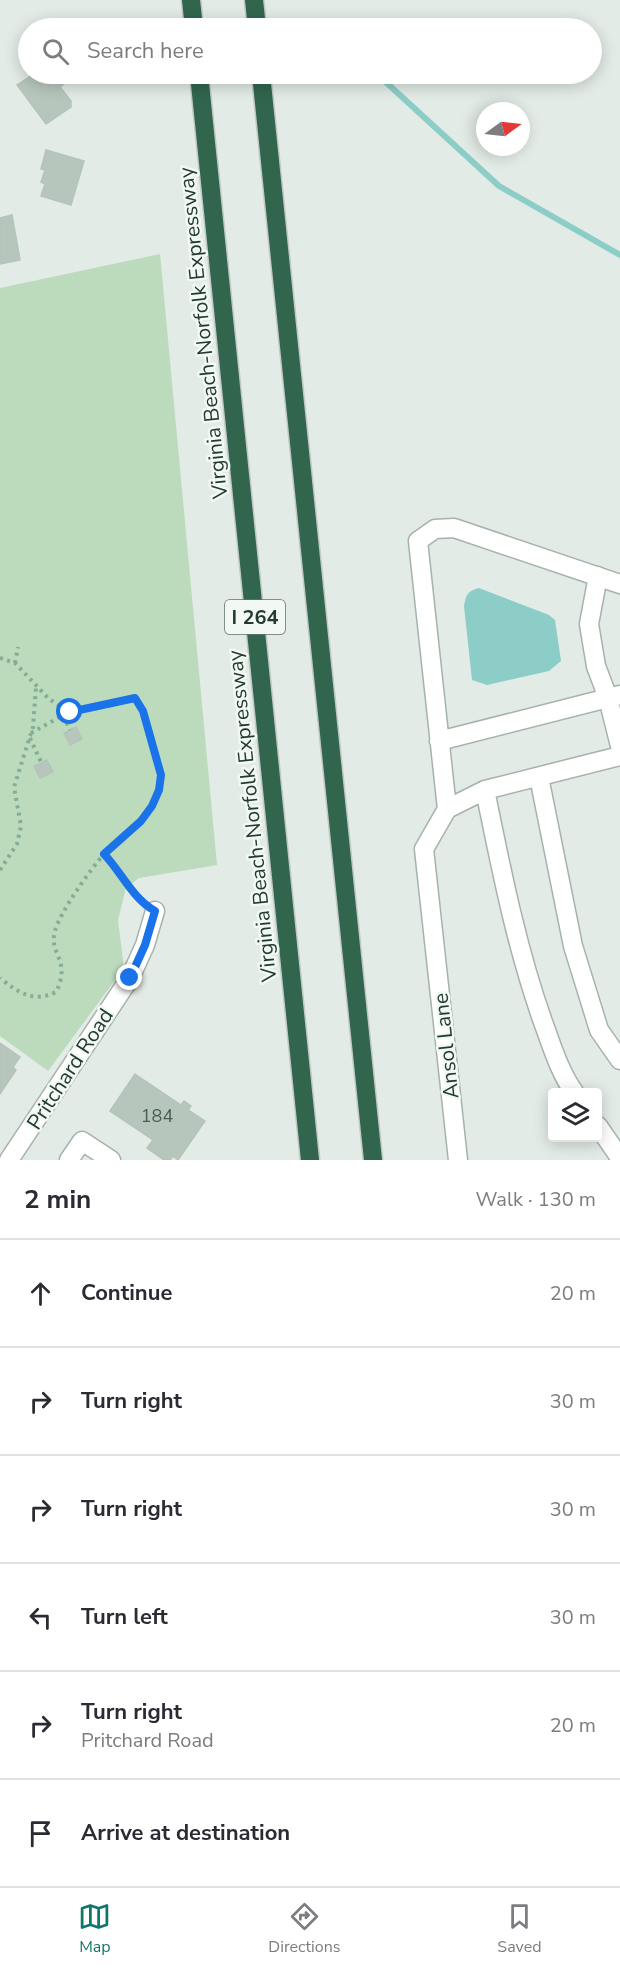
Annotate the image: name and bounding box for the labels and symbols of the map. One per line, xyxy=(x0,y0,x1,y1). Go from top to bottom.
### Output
north arrow xyxy=(476,102,530,156)
street label: Virginia Beach-Norfolk Expressway xyxy=(172,166,234,501)
road number: I 264 xyxy=(225,600,285,634)
street label: Virginia Beach-Norfolk Expressway xyxy=(221,649,283,984)
route start xyxy=(56,698,82,724)
route end xyxy=(116,964,142,990)
street label: Ansol Lane xyxy=(427,992,465,1100)
street label: Pritchard Road xyxy=(20,1003,120,1135)
house number: 184 xyxy=(141,1104,173,1128)

